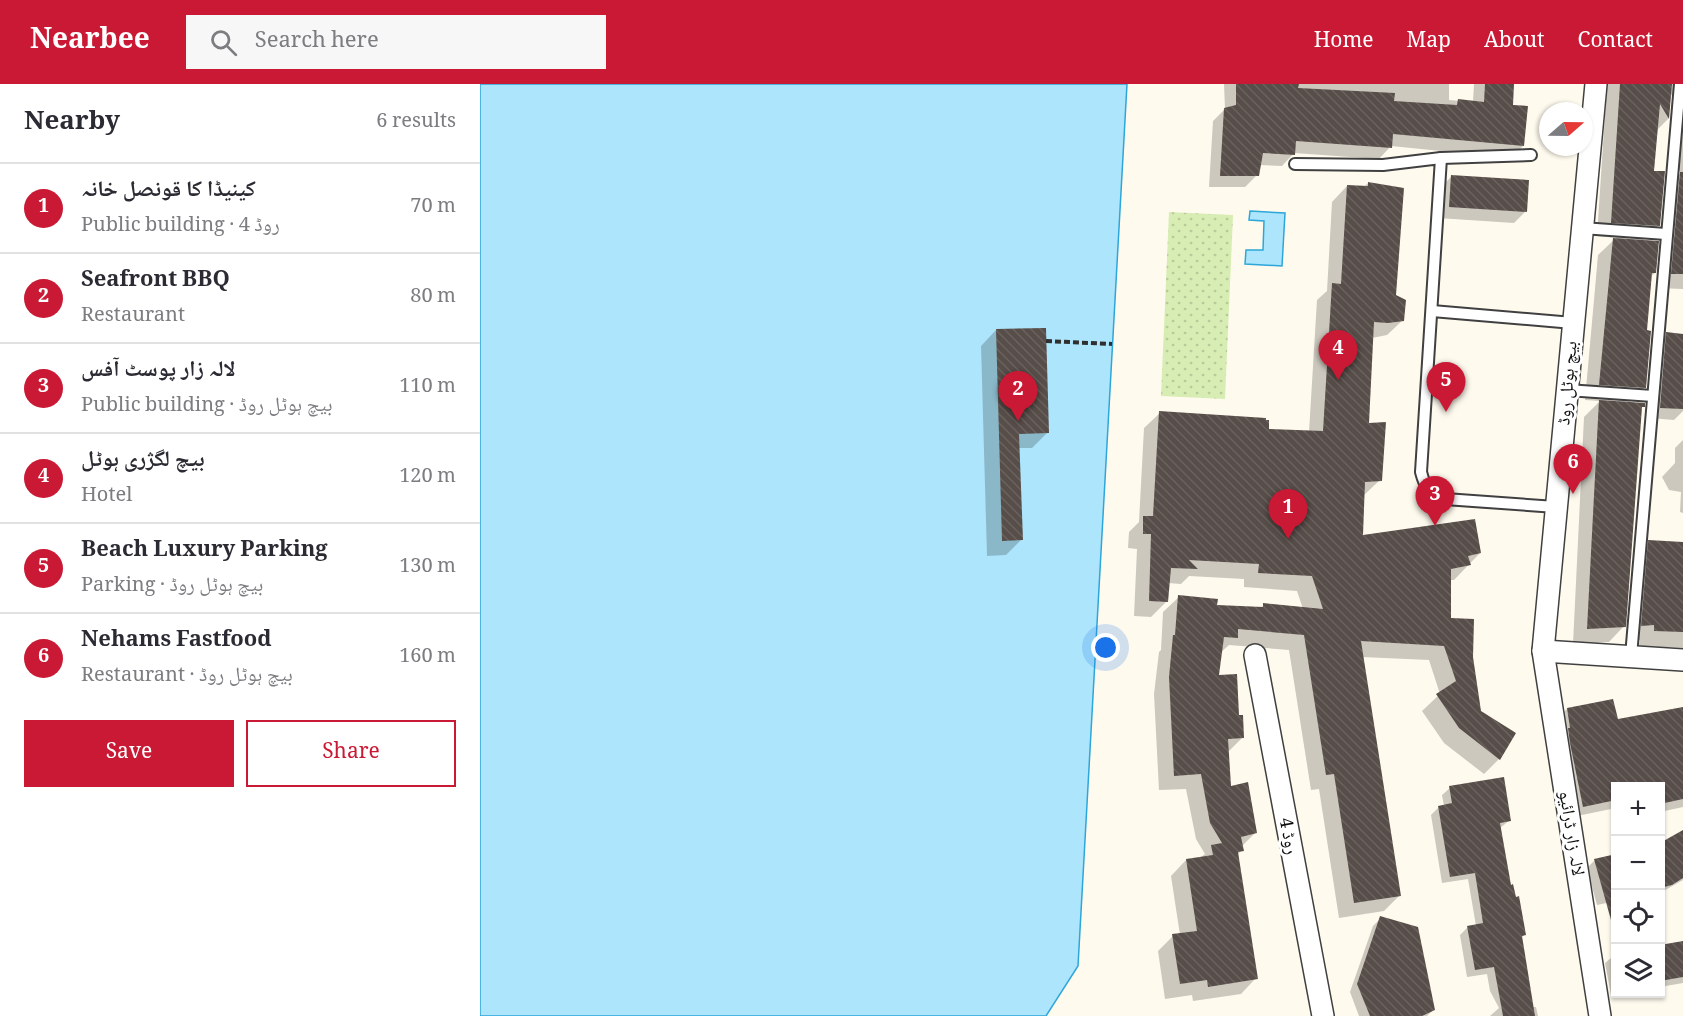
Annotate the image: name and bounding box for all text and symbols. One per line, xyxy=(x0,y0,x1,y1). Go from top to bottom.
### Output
search box xyxy=(186,15,606,69)
text: Nearbee xyxy=(30,18,150,66)
text: Search here xyxy=(255,23,379,61)
text: Home xyxy=(1314,25,1374,60)
text: Map xyxy=(1407,25,1451,60)
text: About xyxy=(1484,25,1545,60)
text: Contact xyxy=(1578,25,1653,60)
icon: search xyxy=(207,26,240,59)
text: Nearby xyxy=(24,101,120,145)
north arrow xyxy=(1539,102,1593,156)
text: 6 results xyxy=(376,106,456,140)
text: کینیڈا کا قونصل خانہ xyxy=(81,172,256,210)
text: 1 xyxy=(38,191,49,225)
text: 70 m xyxy=(410,191,456,225)
text: Public building · روڈ 4 xyxy=(81,210,280,244)
text: Seafront BBQ xyxy=(81,262,230,300)
text: 2 xyxy=(38,281,49,315)
text: 80 m xyxy=(410,281,456,315)
text: Restaurant xyxy=(81,300,185,334)
pin: 4 xyxy=(1318,330,1358,380)
street label: بیچ ہوٹل روڈ xyxy=(1550,340,1588,427)
text: لالہ زار پوسٹ آفس xyxy=(81,352,236,390)
pin: 5 xyxy=(1426,362,1466,412)
text: 3 xyxy=(38,371,49,405)
text: 110 m xyxy=(399,371,456,405)
pin: 2 xyxy=(998,372,1038,421)
text: Public building · بیچ ہوٹل روڈ xyxy=(81,390,332,424)
text: بیچ لگژری ہوٹل xyxy=(81,442,205,480)
pin: 6 xyxy=(1554,444,1592,494)
text: 4 xyxy=(38,461,49,495)
text: 120 m xyxy=(399,461,456,495)
pin: 3 xyxy=(1416,476,1454,526)
text: Hotel xyxy=(81,480,132,514)
pin: 1 xyxy=(1268,490,1308,539)
text: Beach Luxury Parking xyxy=(81,532,328,570)
text: 5 xyxy=(38,551,49,585)
text: 130 m xyxy=(399,551,456,585)
text: Parking · بیچ ہوٹل روڈ xyxy=(81,570,263,604)
text: Nehams Fastfood xyxy=(81,622,272,660)
your location xyxy=(1091,633,1120,662)
text: 6 xyxy=(38,641,49,675)
text: 160 m xyxy=(399,641,456,675)
text: Restaurant · بیچ ہوٹل روڈ xyxy=(81,660,293,694)
button: Save xyxy=(24,720,234,787)
button: Share xyxy=(246,720,456,787)
map controls xyxy=(1611,782,1665,998)
button: + xyxy=(1611,782,1665,836)
street label: لالہ زار ڈرائیو xyxy=(1548,788,1592,878)
street label: روڈ 4 xyxy=(1269,815,1305,857)
button: − xyxy=(1611,836,1665,890)
button: locate xyxy=(1611,890,1665,944)
button: layers xyxy=(1611,944,1665,998)

